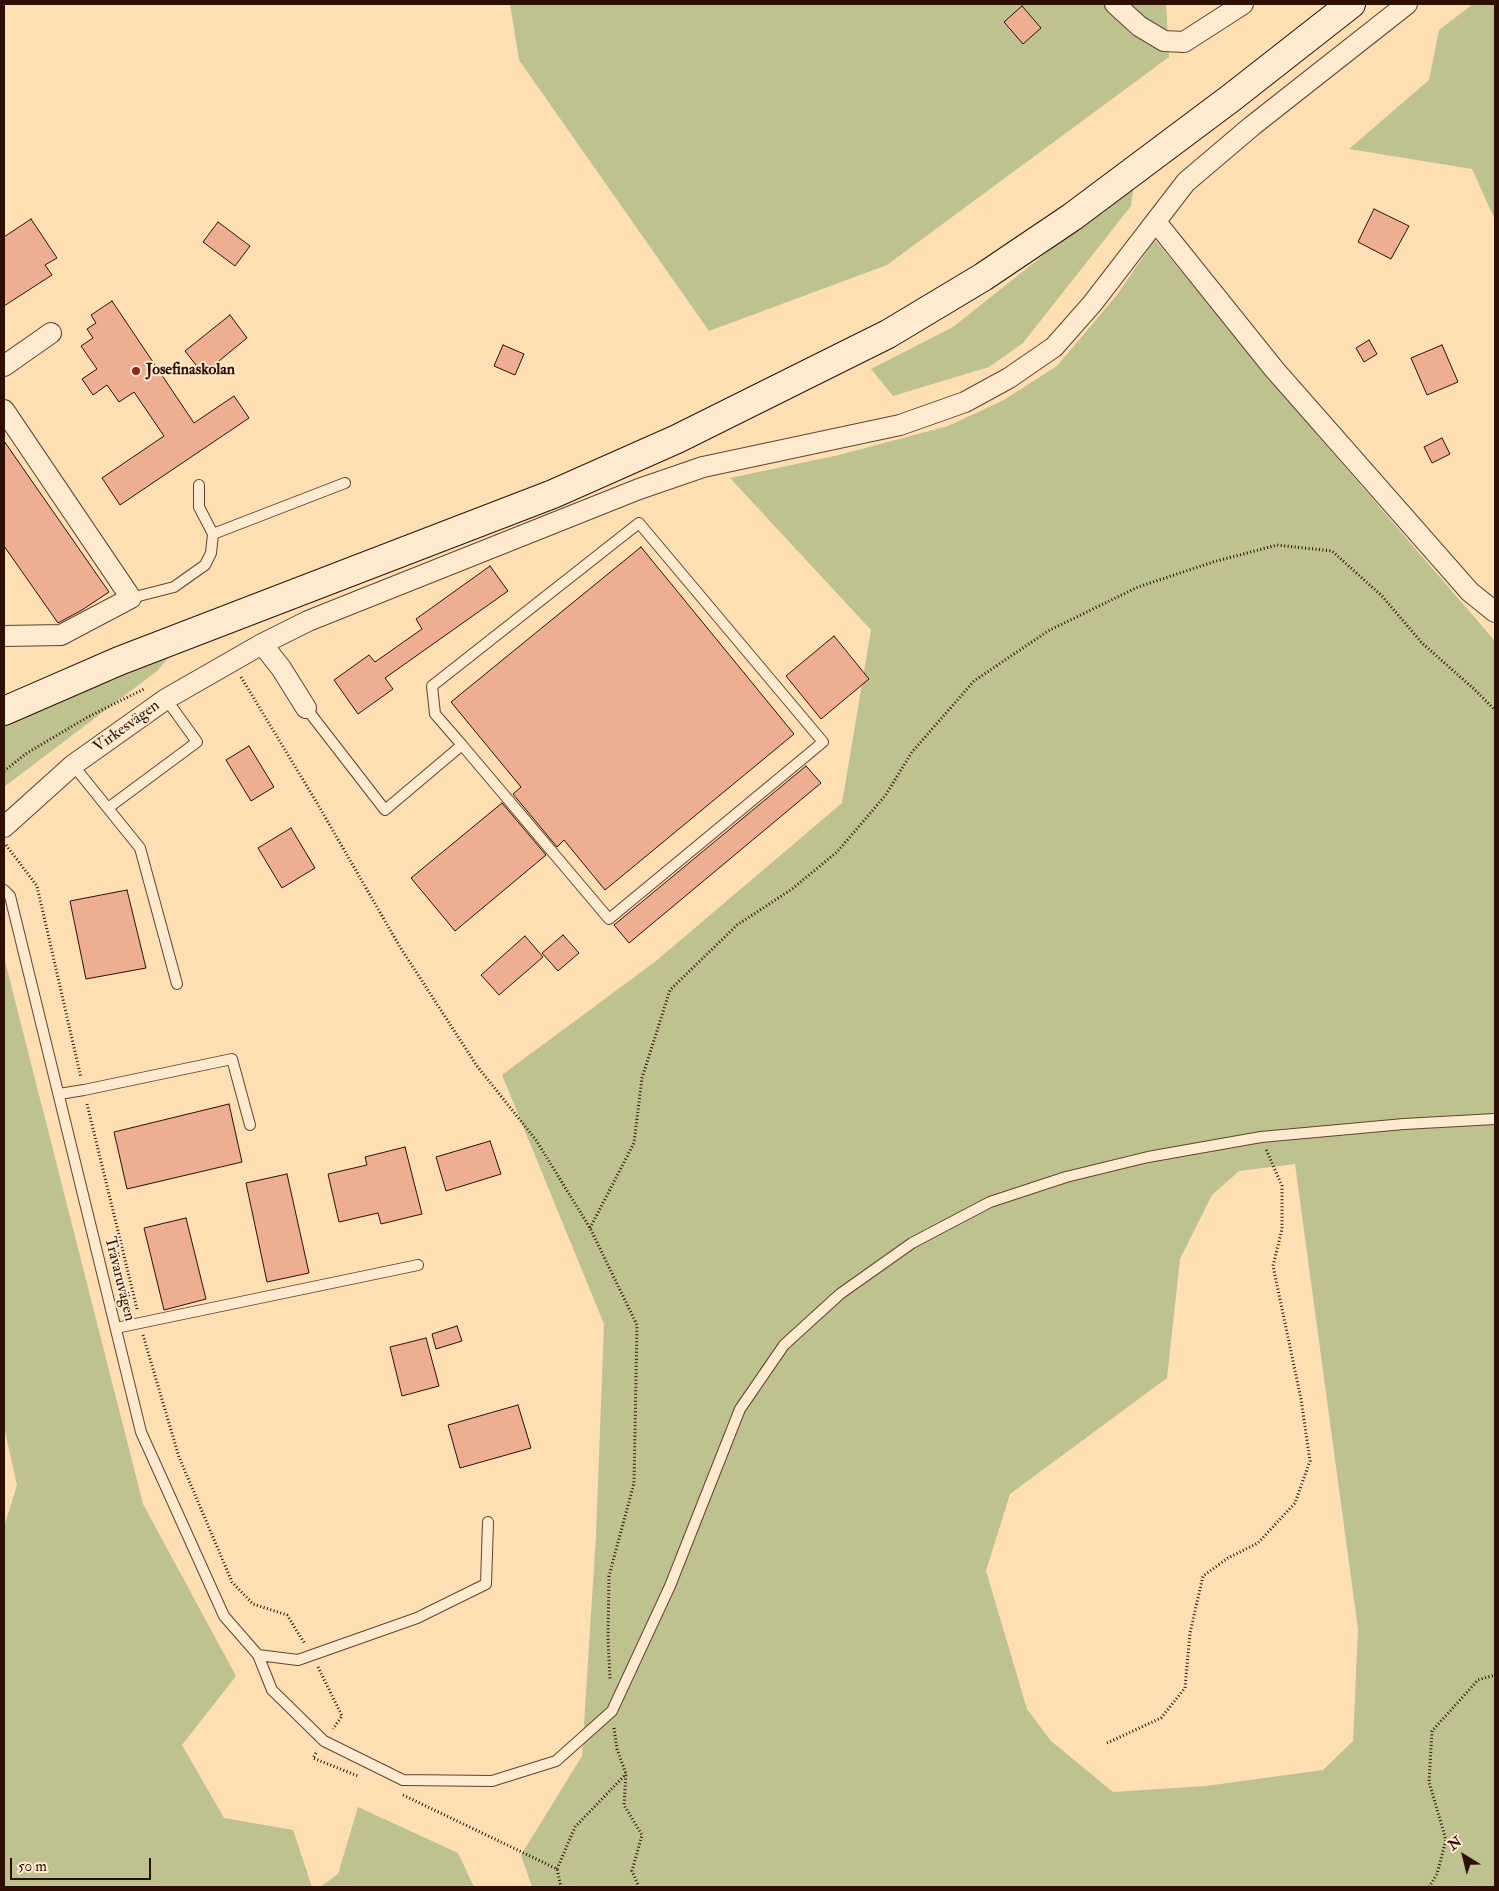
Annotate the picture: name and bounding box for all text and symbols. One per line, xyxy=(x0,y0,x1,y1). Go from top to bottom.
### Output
place label: Josefinaskolan xyxy=(146,361,235,381)
marker: Josefinaskolan xyxy=(130,365,142,377)
street label: Virkesvägen xyxy=(90,697,164,757)
street label: Trävaruvägen xyxy=(99,1235,139,1323)
north arrow xyxy=(1439,1831,1489,1881)
text: N xyxy=(1445,1833,1465,1854)
scale bar xyxy=(12,1848,154,1880)
text: 50 m xyxy=(18,1857,47,1876)

